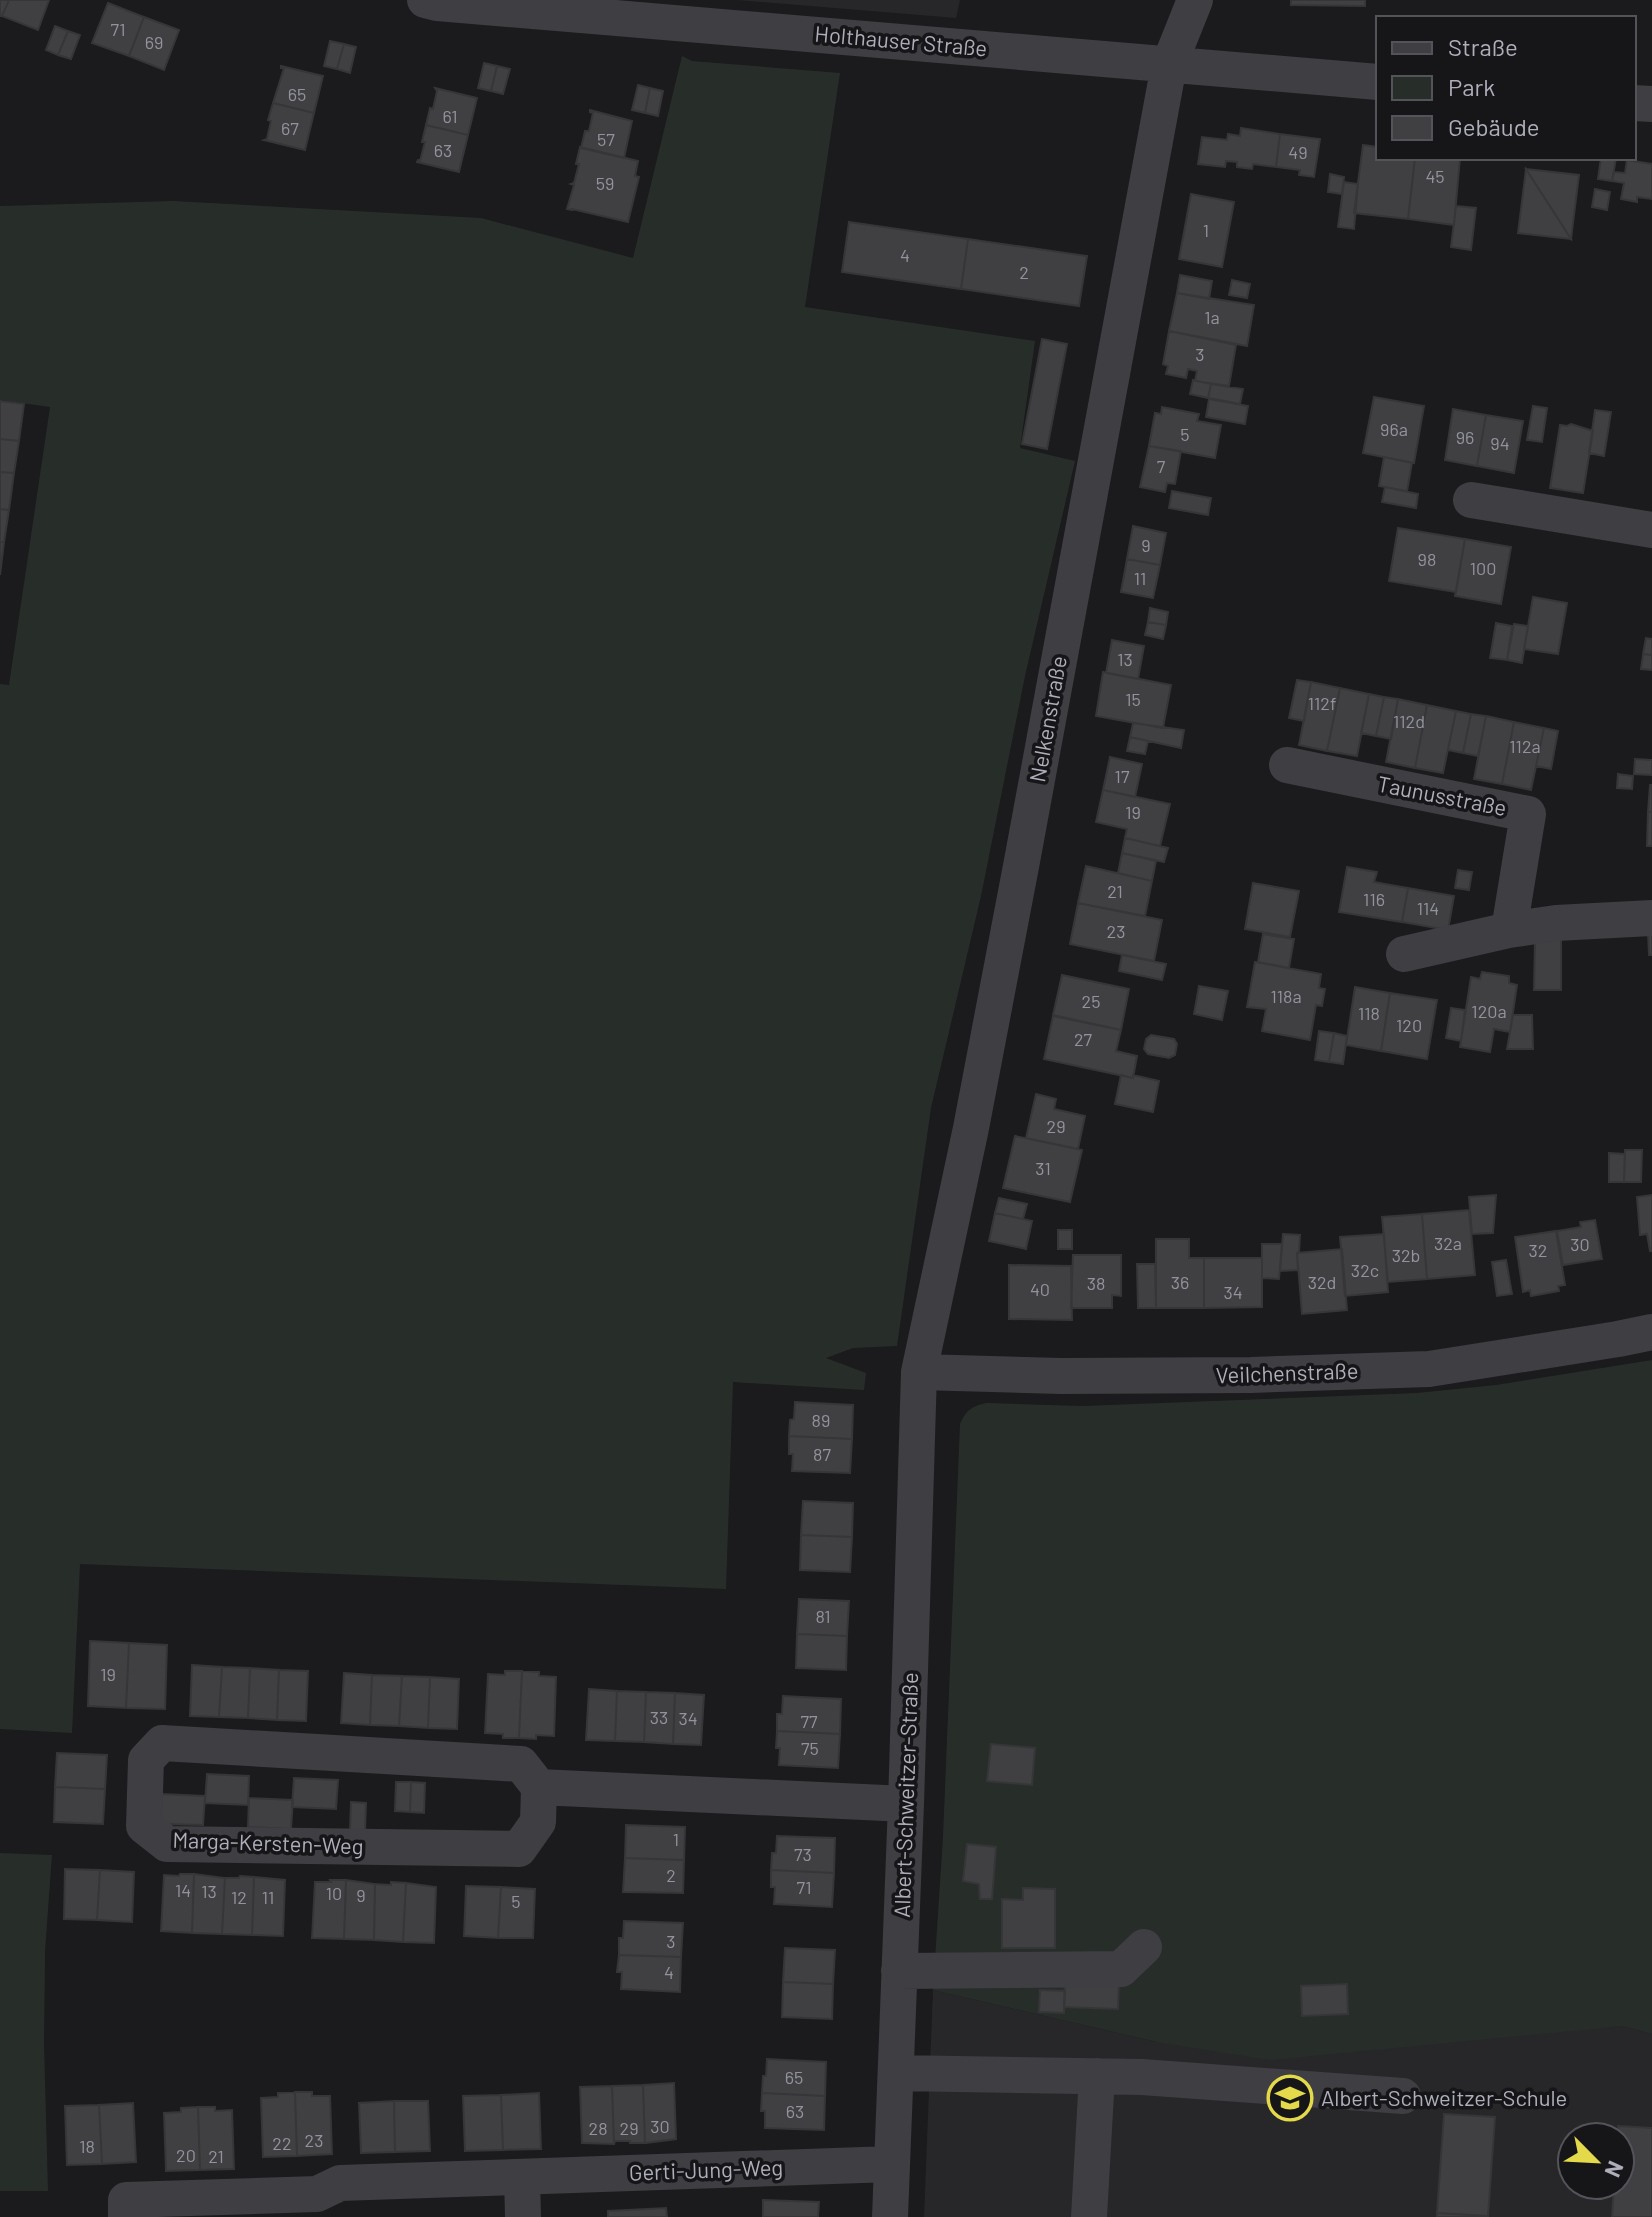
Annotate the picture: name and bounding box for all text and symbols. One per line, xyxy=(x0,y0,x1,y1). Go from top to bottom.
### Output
legend xyxy=(1376,16,1636,160)
house number: 71 xyxy=(111,18,125,40)
street label: Holthauser Straße xyxy=(814,20,988,60)
house number: 69 xyxy=(145,31,163,53)
text: Straße xyxy=(1448,32,1518,61)
text: Park xyxy=(1448,72,1495,101)
house number: 65 xyxy=(288,83,306,105)
house number: 61 xyxy=(442,105,458,127)
text: Gebäude xyxy=(1448,112,1540,141)
house number: 67 xyxy=(281,117,299,139)
house number: 57 xyxy=(597,128,615,150)
house number: 63 xyxy=(434,139,452,161)
house number: 49 xyxy=(1288,141,1308,163)
house number: 45 xyxy=(1425,165,1445,187)
house number: 59 xyxy=(596,172,614,194)
house number: 1 xyxy=(1203,219,1209,241)
house number: 4 xyxy=(900,244,910,266)
house number: 2 xyxy=(1019,261,1029,283)
house number: 1a xyxy=(1204,306,1220,328)
house number: 3 xyxy=(1195,343,1205,365)
house number: 96a xyxy=(1380,418,1408,440)
house number: 5 xyxy=(1180,423,1190,445)
house number: 96 xyxy=(1456,426,1474,448)
house number: 94 xyxy=(1490,432,1510,454)
house number: 7 xyxy=(1157,455,1166,477)
house number: 9 xyxy=(1141,534,1151,556)
house number: 98 xyxy=(1418,548,1436,570)
house number: 100 xyxy=(1470,557,1496,579)
house number: 11 xyxy=(1134,567,1146,589)
house number: 13 xyxy=(1117,648,1133,670)
street label: Nelkenstraße xyxy=(1023,654,1071,784)
house number: 15 xyxy=(1125,688,1141,710)
house number: 112f xyxy=(1308,692,1336,714)
house number: 112d xyxy=(1393,710,1425,732)
house number: 112a xyxy=(1509,735,1541,757)
house number: 17 xyxy=(1115,765,1130,787)
street label: Taunusstraße xyxy=(1375,770,1509,820)
house number: 19 xyxy=(1125,801,1141,823)
house number: 21 xyxy=(1107,880,1123,902)
house number: 116 xyxy=(1363,888,1385,910)
house number: 114 xyxy=(1417,897,1439,919)
house number: 23 xyxy=(1107,920,1125,942)
house number: 118a xyxy=(1270,985,1302,1007)
house number: 25 xyxy=(1082,990,1100,1012)
house number: 120a xyxy=(1471,1000,1507,1022)
house number: 118 xyxy=(1358,1002,1380,1024)
house number: 120 xyxy=(1396,1014,1422,1036)
house number: 27 xyxy=(1074,1028,1093,1050)
house number: 29 xyxy=(1046,1115,1066,1137)
house number: 31 xyxy=(1035,1157,1051,1179)
house number: 32a xyxy=(1434,1232,1462,1254)
house number: 30 xyxy=(1570,1233,1590,1255)
house number: 32 xyxy=(1529,1239,1547,1261)
house number: 32b xyxy=(1392,1244,1420,1266)
house number: 32c xyxy=(1351,1259,1379,1281)
house number: 36 xyxy=(1171,1271,1189,1293)
house number: 32d xyxy=(1308,1271,1336,1293)
house number: 38 xyxy=(1087,1272,1105,1294)
house number: 40 xyxy=(1030,1278,1050,1300)
house number: 34 xyxy=(1223,1281,1243,1303)
street label: Veilchenstraße xyxy=(1215,1357,1359,1387)
house number: 89 xyxy=(812,1409,830,1431)
house number: 87 xyxy=(813,1443,831,1465)
house number: 81 xyxy=(815,1605,831,1627)
house number: 19 xyxy=(100,1663,116,1685)
street label: Albert-Schweitzer-Straße xyxy=(888,1672,922,1918)
house number: 33 xyxy=(650,1706,668,1728)
house number: 34 xyxy=(678,1707,698,1729)
house number: 77 xyxy=(800,1710,818,1732)
house number: 75 xyxy=(801,1737,819,1759)
street label: Marga-Kersten-Weg xyxy=(172,1826,364,1858)
house number: 1 xyxy=(673,1828,679,1850)
house number: 73 xyxy=(794,1843,812,1865)
house number: 2 xyxy=(666,1864,676,1886)
house number: 71 xyxy=(797,1876,811,1898)
house number: 14 xyxy=(175,1879,191,1901)
house number: 13 xyxy=(201,1880,217,1902)
house number: 10 xyxy=(326,1882,342,1904)
house number: 9 xyxy=(356,1884,366,1906)
house number: 12 xyxy=(231,1886,247,1908)
house number: 11 xyxy=(262,1886,274,1908)
house number: 5 xyxy=(511,1890,521,1912)
house number: 3 xyxy=(666,1930,676,1952)
house number: 4 xyxy=(664,1961,674,1983)
house number: 65 xyxy=(785,2066,803,2088)
school or university icon: Albert-Schweitzer-Schule xyxy=(1266,2074,1314,2122)
place label: Albert-Schweitzer-Schule xyxy=(1321,2084,1567,2110)
house number: 63 xyxy=(786,2100,804,2122)
house number: 30 xyxy=(650,2115,670,2137)
house number: 28 xyxy=(588,2117,608,2139)
house number: 29 xyxy=(619,2117,639,2139)
north arrow xyxy=(1556,2121,1636,2201)
house number: 23 xyxy=(305,2129,323,2151)
house number: 22 xyxy=(272,2132,292,2154)
house number: 18 xyxy=(79,2135,95,2157)
house number: 20 xyxy=(176,2144,196,2166)
house number: 21 xyxy=(208,2145,224,2167)
street label: Gerti-Jung-Weg xyxy=(628,2153,784,2185)
text: N xyxy=(1600,2158,1630,2182)

